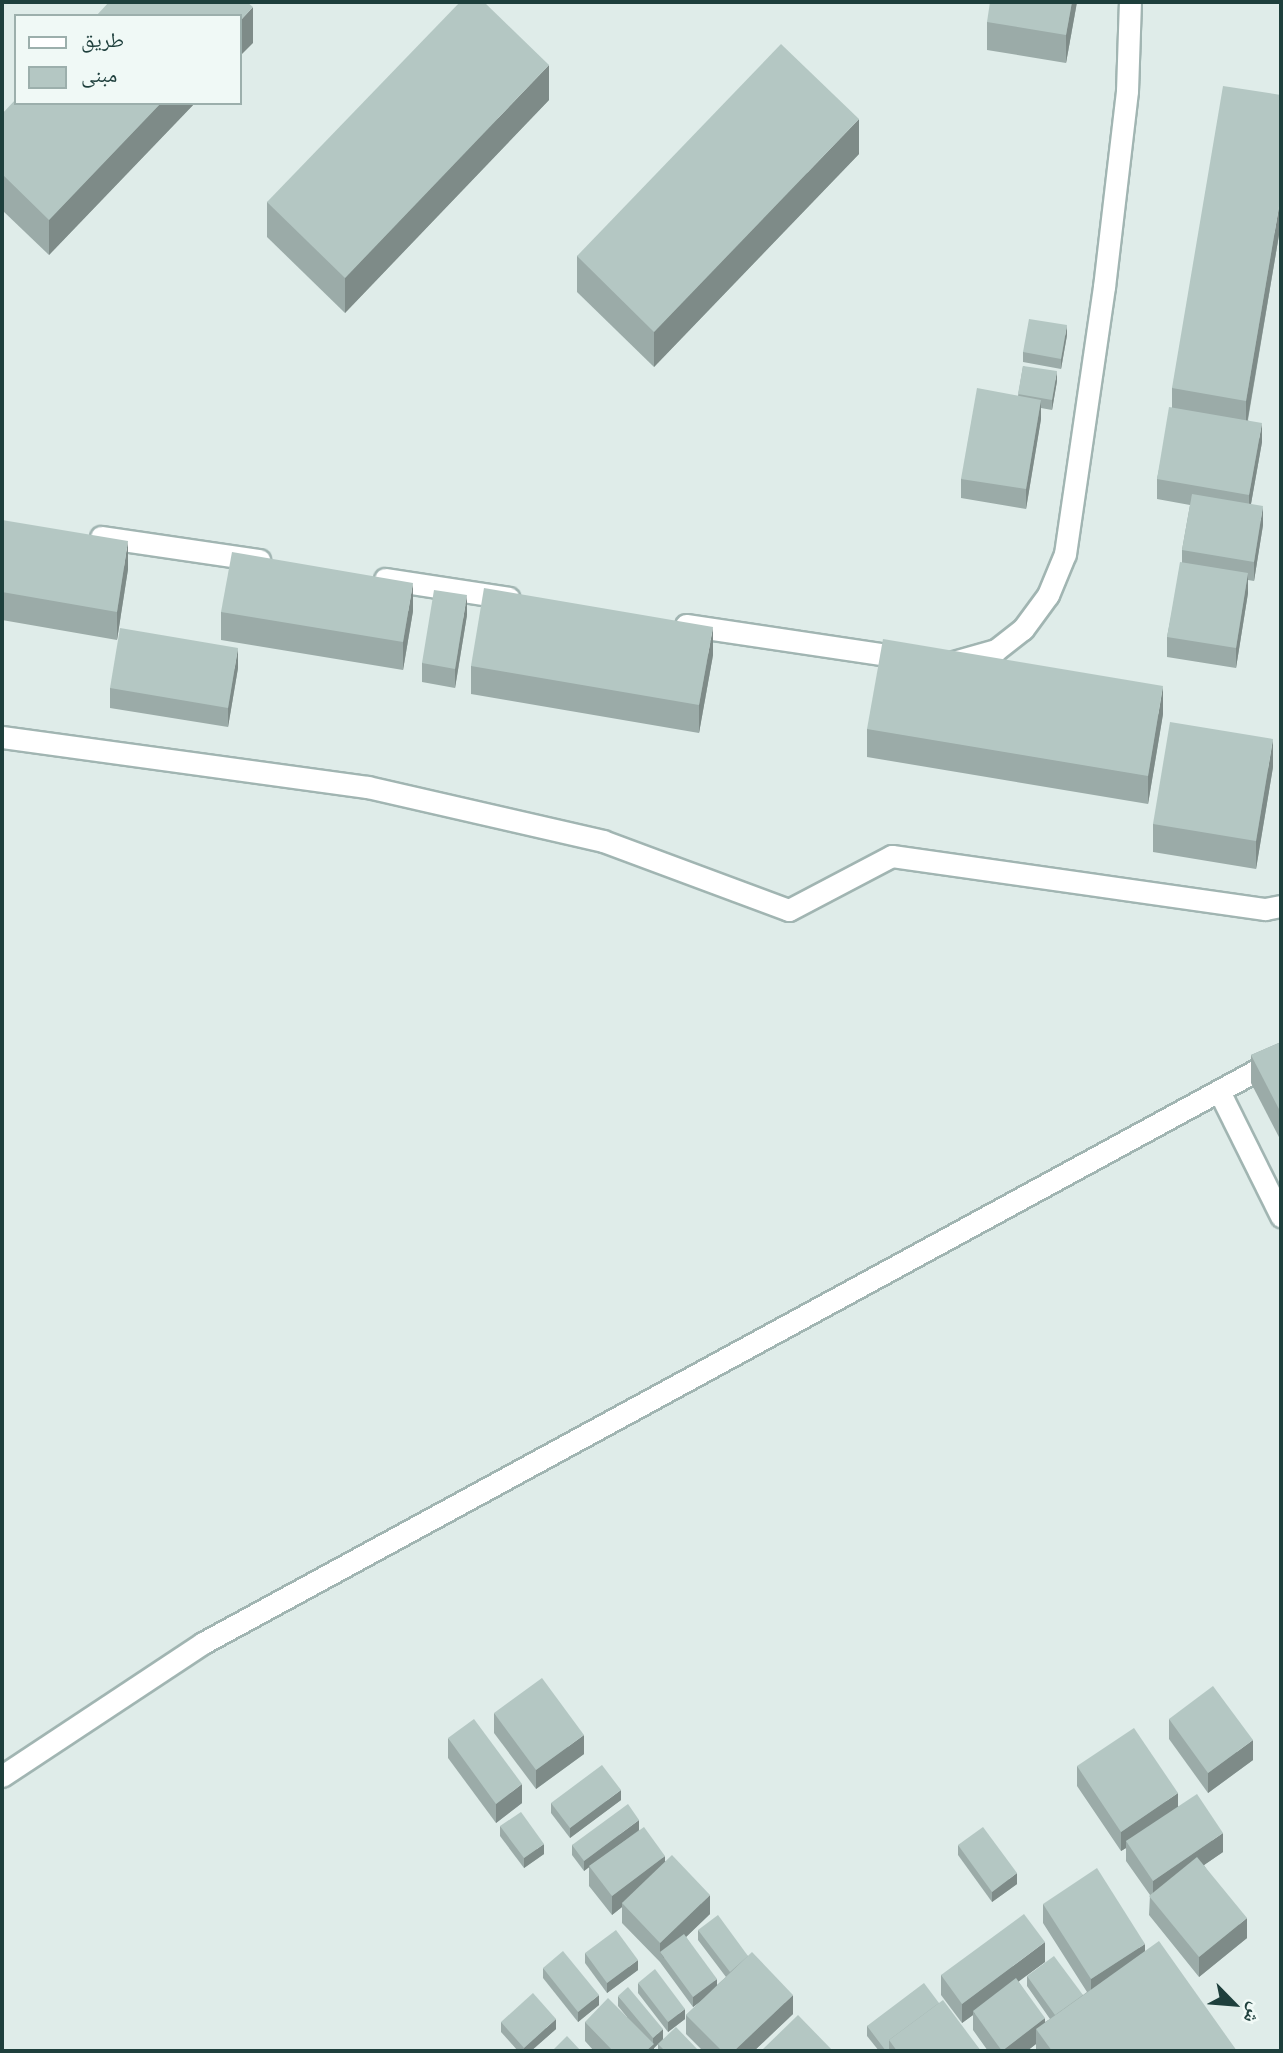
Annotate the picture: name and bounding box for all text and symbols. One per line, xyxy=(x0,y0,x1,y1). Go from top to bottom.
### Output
legend xyxy=(14,14,242,105)
text: طريق xyxy=(81,27,124,53)
text: مبنى xyxy=(81,62,117,88)
north arrow xyxy=(1199,1969,1269,2039)
text: ش xyxy=(1239,1999,1268,2027)

